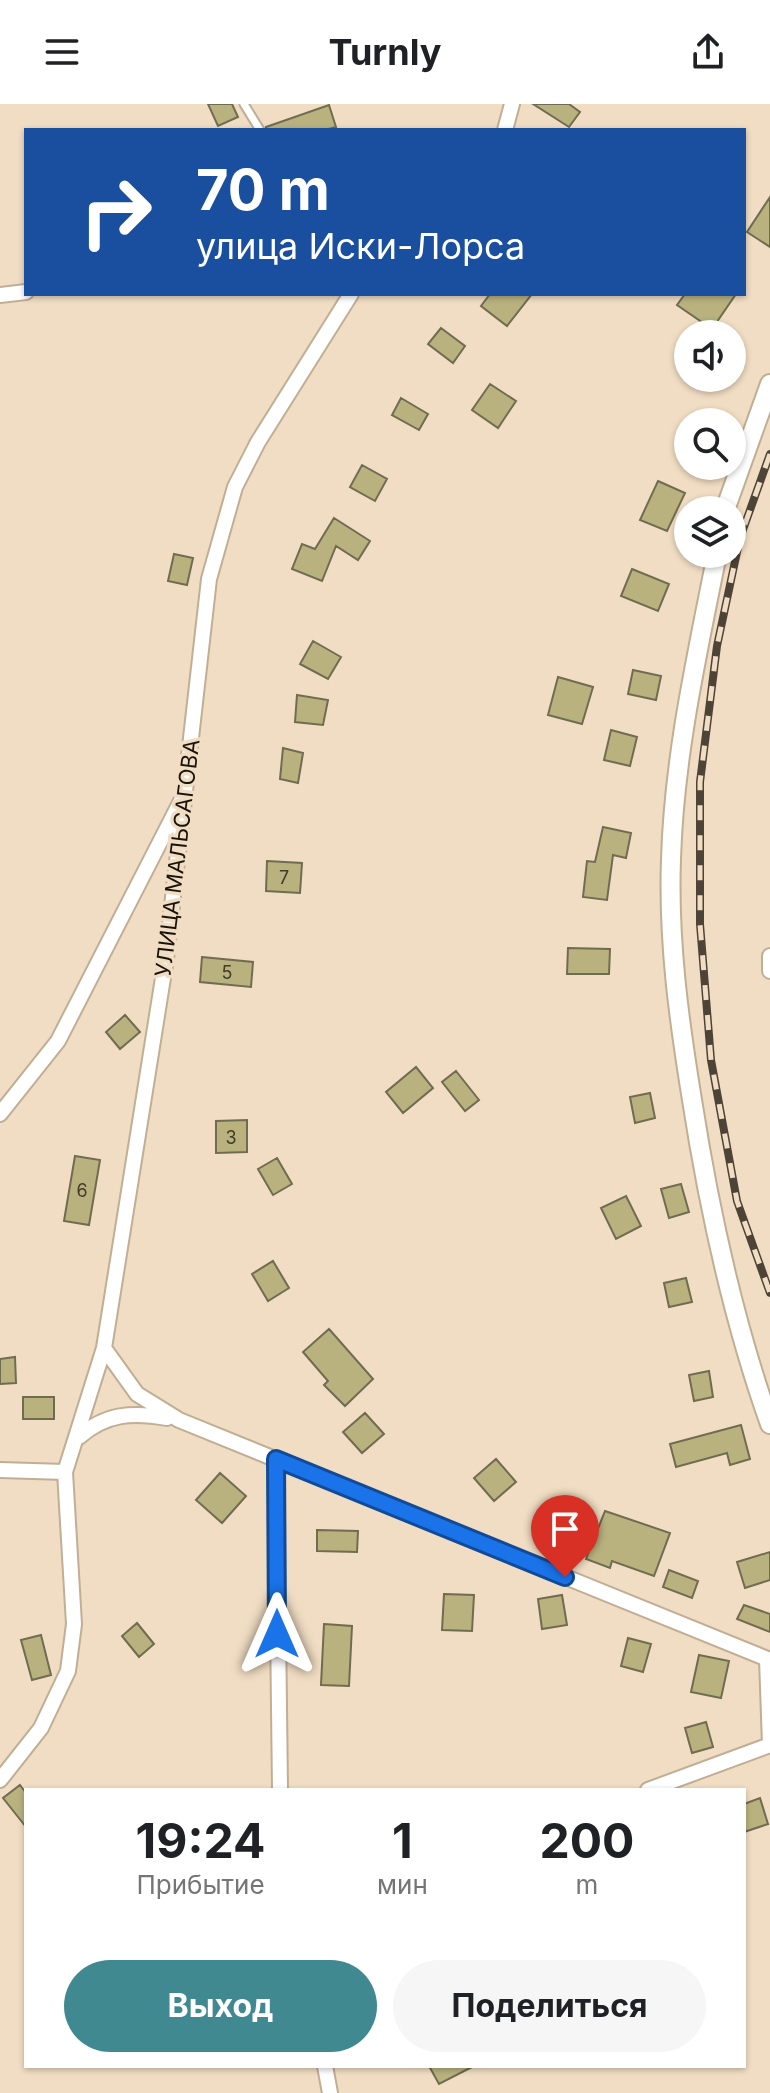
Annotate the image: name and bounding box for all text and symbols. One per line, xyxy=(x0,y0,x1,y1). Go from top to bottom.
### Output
icon: menu xyxy=(40,30,84,74)
text: Turnly xyxy=(329,30,441,74)
icon: share xyxy=(686,30,730,74)
text: 70 m xyxy=(196,156,330,224)
icon: right xyxy=(64,160,168,264)
text: улица Иски-Лорса xyxy=(196,224,525,268)
map controls xyxy=(674,320,746,568)
button: sound xyxy=(674,320,746,392)
button: search xyxy=(674,408,746,480)
button: layers xyxy=(674,496,746,568)
street label: УЛИЦА МАЛЬСАГОВА xyxy=(150,738,204,978)
house number: 7 xyxy=(279,867,289,888)
house number: 5 xyxy=(222,962,232,983)
house number: 3 xyxy=(225,1127,237,1148)
house number: 6 xyxy=(76,1180,88,1201)
pin xyxy=(531,1495,599,1577)
icon: arrive xyxy=(543,1507,587,1551)
position arrow xyxy=(235,1592,319,1676)
text: 19:24 xyxy=(136,1811,265,1870)
text: 1 xyxy=(392,1811,413,1870)
text: 200 xyxy=(539,1811,634,1870)
text: Прибытие xyxy=(136,1869,265,1900)
text: мин xyxy=(377,1869,428,1900)
text: m xyxy=(576,1869,598,1900)
button: Выход xyxy=(64,1960,377,2052)
button: Поделиться xyxy=(393,1960,706,2052)

